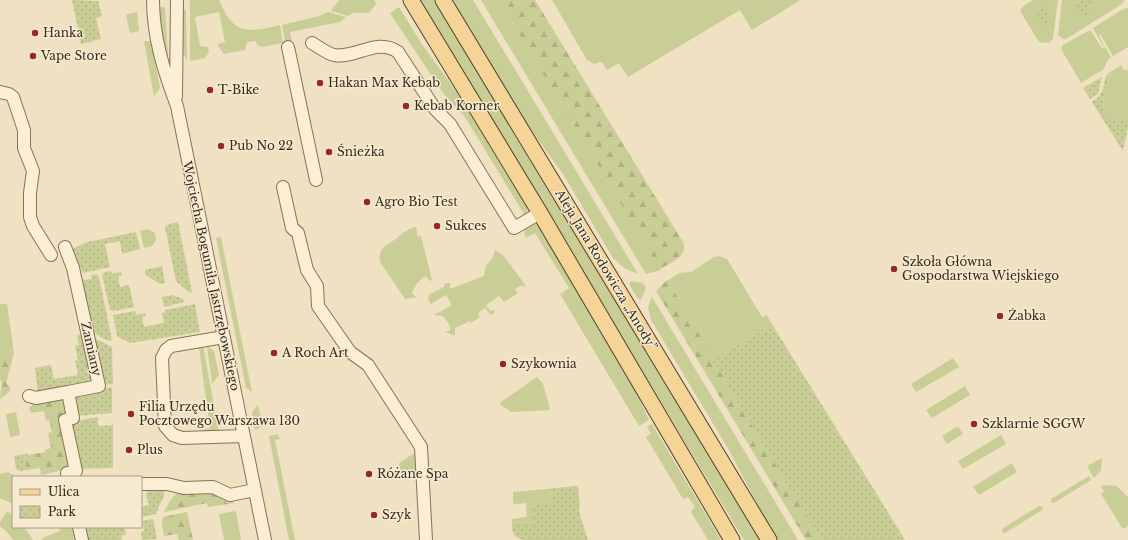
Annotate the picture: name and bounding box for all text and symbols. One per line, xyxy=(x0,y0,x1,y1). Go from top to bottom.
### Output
place label: Hanka xyxy=(43,25,83,40)
marker: Hanka xyxy=(30,28,40,38)
place label: Vape Store xyxy=(40,48,107,63)
marker: Vape Store xyxy=(28,51,38,61)
place label: Hakan Max Kebab xyxy=(328,75,440,90)
marker: Hakan Max Kebab xyxy=(315,78,325,88)
place label: T-Bike xyxy=(218,82,259,97)
marker: T-Bike xyxy=(205,85,215,95)
place label: Kebab Korner xyxy=(414,98,499,113)
marker: Kebab Korner xyxy=(401,101,411,111)
place label: Pub No 22 xyxy=(229,138,293,153)
marker: Pub No 22 xyxy=(216,141,226,151)
place label: Śnieżka xyxy=(337,143,385,159)
marker: Śnieżka xyxy=(324,147,334,157)
street label: Wojciecha Bogumiła Jastrzębowskiego xyxy=(180,159,243,392)
street label: Aleja Jana Rodowicza „Anody” xyxy=(552,186,661,353)
place label: Agro Bio Test xyxy=(374,194,458,209)
marker: Agro Bio Test xyxy=(362,197,372,207)
place label: Sukces xyxy=(445,218,486,233)
marker: Sukces xyxy=(432,221,442,231)
place label: Szkoła Główna Gospodarstwa Wiejskiego xyxy=(902,254,1059,283)
marker: Szkoła Główna Gospodarstwa Wiejskiego xyxy=(889,264,899,274)
place label: Żabka xyxy=(1008,307,1046,323)
marker: Żabka xyxy=(995,311,1005,321)
street label: Zamiany xyxy=(78,320,105,378)
place label: A Roch Art xyxy=(281,345,349,360)
marker: A Roch Art xyxy=(269,348,279,358)
place label: Szykownia xyxy=(511,356,577,371)
marker: Szykownia xyxy=(498,359,508,369)
place label: Filia Urzędu Pocztowego Warszawa 130 xyxy=(139,399,300,428)
marker: Filia Urzędu Pocztowego Warszawa 130 xyxy=(126,409,136,419)
place label: Szklarnie SGGW xyxy=(982,416,1086,431)
marker: Szklarnie SGGW xyxy=(969,419,979,429)
place label: Plus xyxy=(137,442,163,457)
marker: Plus xyxy=(124,445,134,455)
place label: Różane Spa xyxy=(377,466,449,481)
marker: Różane Spa xyxy=(364,469,374,479)
legend xyxy=(12,476,142,528)
text: Ulica xyxy=(48,484,80,499)
text: Park xyxy=(48,504,76,519)
place label: Szyk xyxy=(382,507,412,522)
marker: Szyk xyxy=(369,510,379,520)

